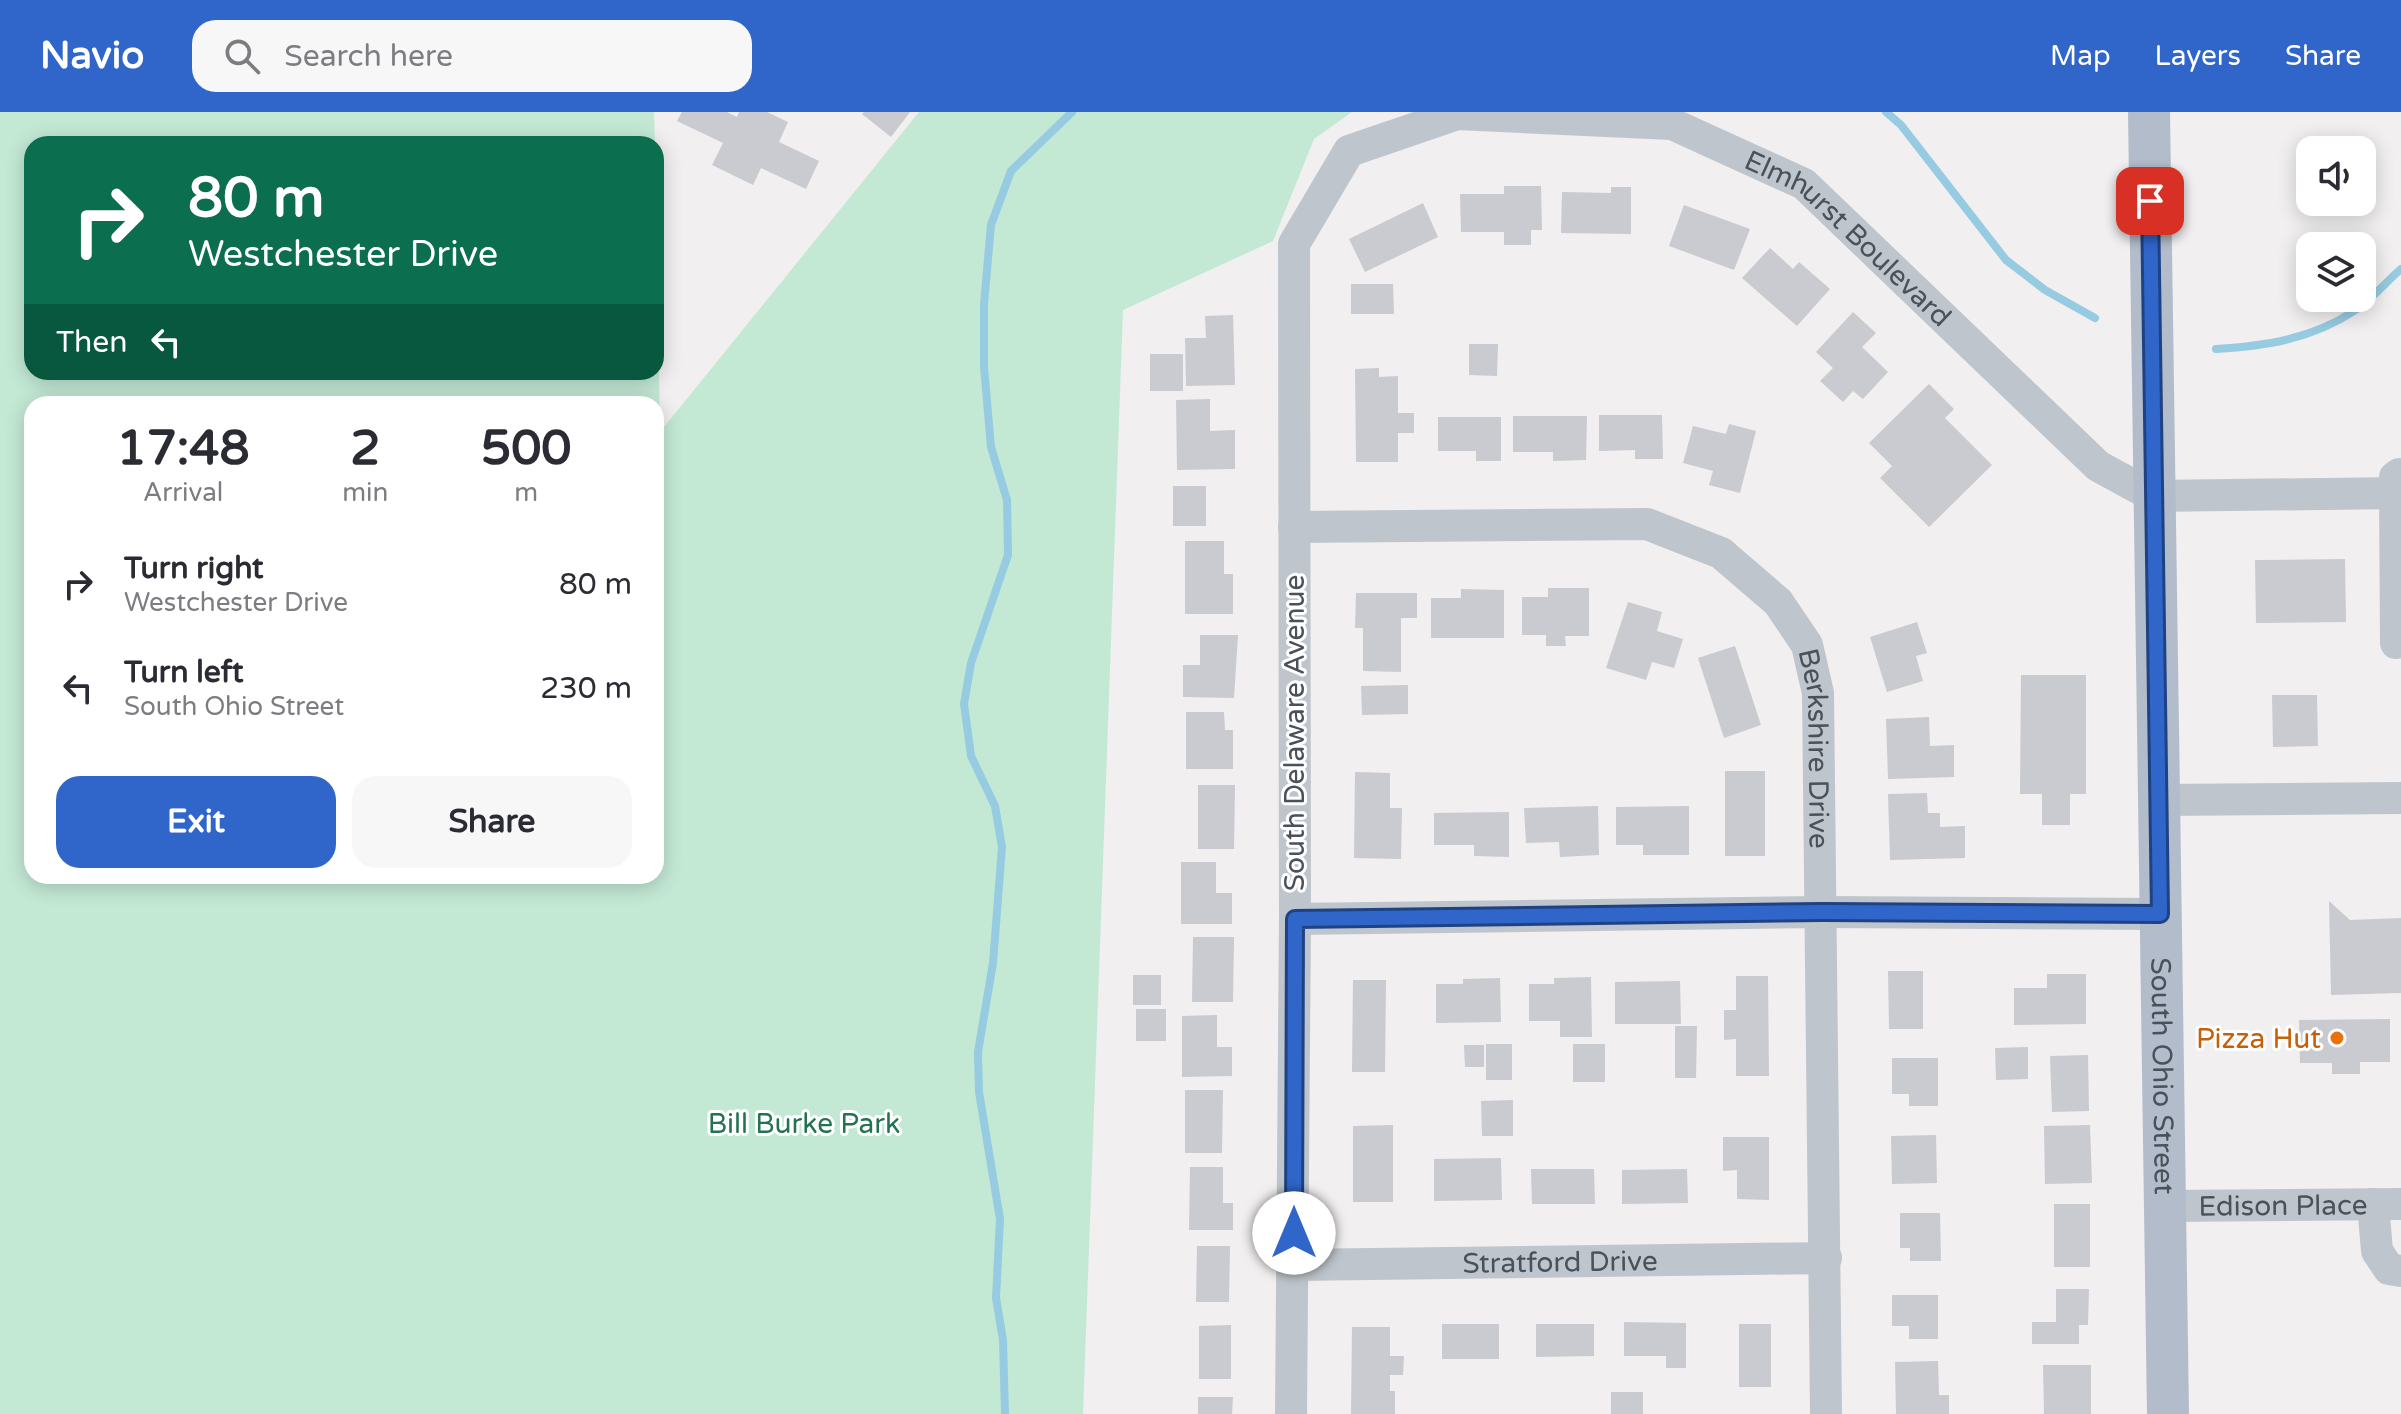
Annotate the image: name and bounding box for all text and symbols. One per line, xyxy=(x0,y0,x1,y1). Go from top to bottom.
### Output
search box xyxy=(192,20,752,92)
text: Navio xyxy=(40,33,144,79)
icon: search xyxy=(220,34,264,78)
text: Search here xyxy=(284,38,453,75)
text: Map xyxy=(2050,39,2111,73)
text: Layers xyxy=(2155,39,2241,73)
text: Share xyxy=(2285,39,2361,73)
map controls xyxy=(2296,136,2376,312)
button: sound xyxy=(2296,136,2376,216)
street label: Elmhurst Boulevard xyxy=(1739,143,1958,334)
text: 80 m xyxy=(188,165,324,232)
pin xyxy=(2116,167,2184,235)
icon: right xyxy=(56,168,160,272)
icon: arrive xyxy=(2128,179,2172,223)
button: layers xyxy=(2296,232,2376,312)
text: Westchester Drive xyxy=(188,233,498,276)
icon: left xyxy=(144,320,188,364)
text: Then xyxy=(56,324,128,361)
text: 17:48 xyxy=(117,420,250,478)
text: 2 xyxy=(350,420,380,478)
text: 500 xyxy=(481,420,571,478)
text: Arrival xyxy=(143,477,223,508)
text: min xyxy=(342,477,388,508)
text: m xyxy=(514,477,538,508)
text: Turn right xyxy=(124,550,264,587)
icon: right xyxy=(56,562,100,606)
text: 80 m xyxy=(559,566,632,603)
street label: South Delaware Avenue xyxy=(1278,575,1312,891)
text: Westchester Drive xyxy=(124,587,348,618)
street label: Berkshire Drive xyxy=(1790,645,1836,849)
text: Turn left xyxy=(124,654,243,691)
icon: left xyxy=(56,666,100,710)
text: 230 m xyxy=(540,670,632,707)
text: South Ohio Street xyxy=(124,691,344,722)
button: Exit xyxy=(56,776,336,868)
button: Share xyxy=(352,776,632,868)
street label: South Ohio Street xyxy=(2143,957,2181,1195)
place label: Pizza Hut xyxy=(2196,1022,2321,1056)
marker: Pizza Hut xyxy=(2328,1029,2346,1047)
park label: Bill Burke Park xyxy=(708,1107,900,1141)
street label: Edison Place xyxy=(2198,1188,2368,1224)
position arrow xyxy=(1252,1191,1336,1275)
street label: Stratford Drive xyxy=(1462,1244,1658,1281)

